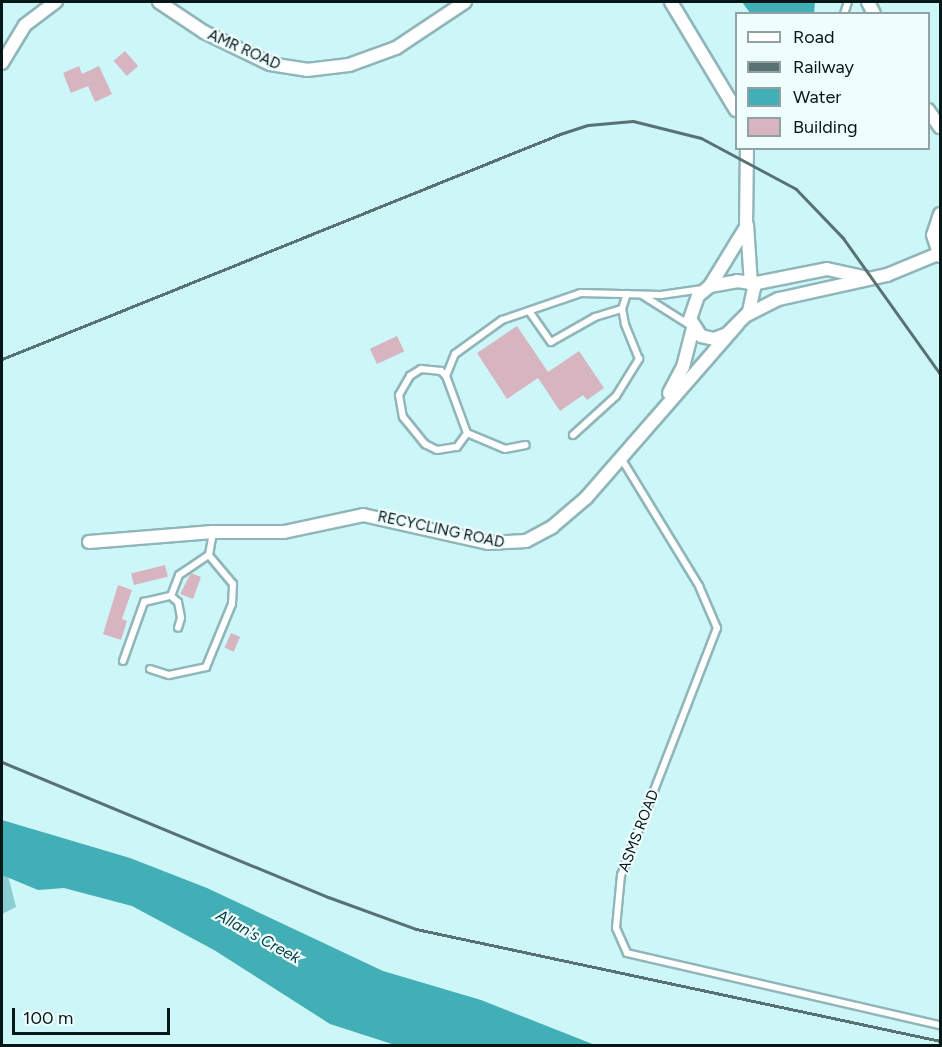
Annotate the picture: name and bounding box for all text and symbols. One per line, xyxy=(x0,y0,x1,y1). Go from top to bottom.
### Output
legend xyxy=(735,12,930,150)
street label: AMR ROAD xyxy=(205,26,283,74)
text: Road xyxy=(793,26,834,48)
text: Railway xyxy=(793,56,854,78)
text: Water xyxy=(793,86,841,108)
text: Building xyxy=(793,116,858,138)
street label: RECYCLING ROAD xyxy=(376,508,506,552)
street label: ASMS ROAD xyxy=(615,787,663,875)
water label: Allan's Creek xyxy=(213,906,303,968)
scale bar xyxy=(15,996,172,1034)
text: 100 m xyxy=(23,1007,73,1029)

